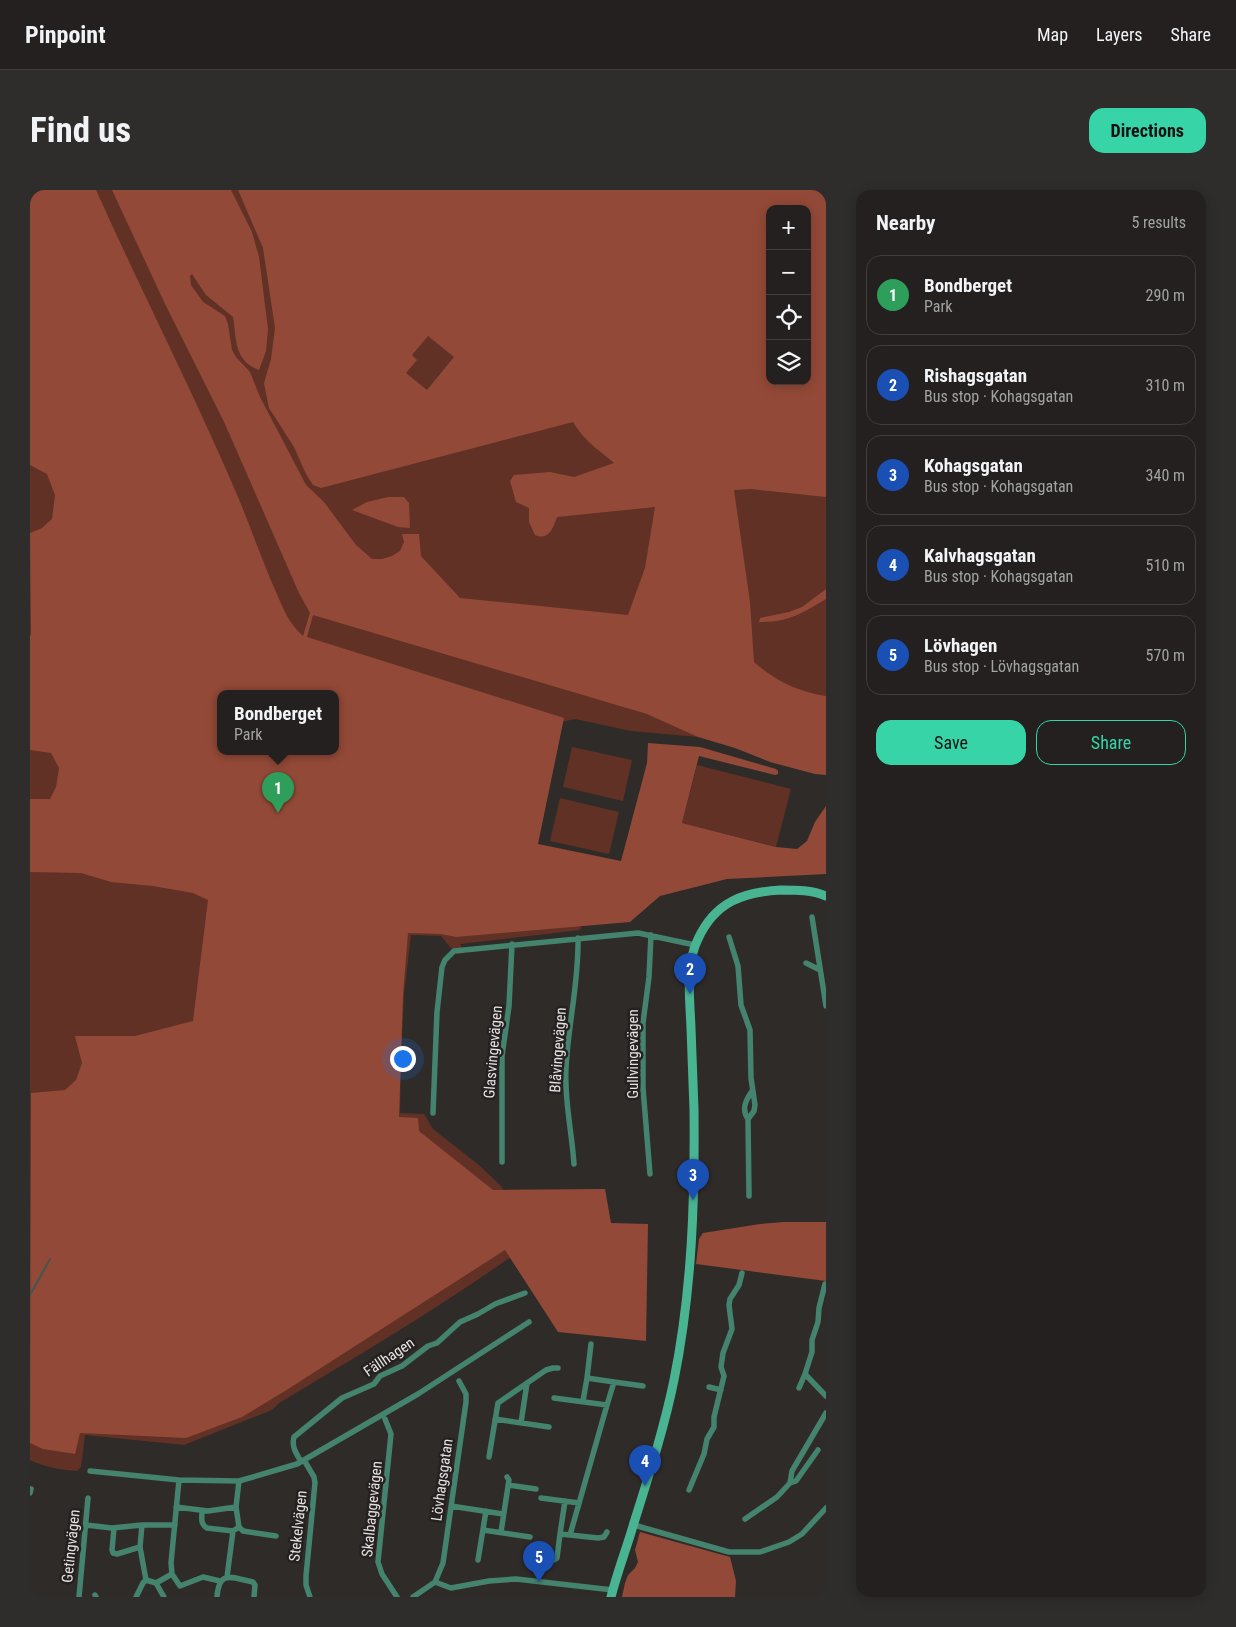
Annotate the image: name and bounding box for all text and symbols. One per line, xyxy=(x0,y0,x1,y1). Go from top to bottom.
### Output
text: Pinpoint xyxy=(25,21,106,49)
text: Map xyxy=(1037,24,1068,45)
text: Layers xyxy=(1096,24,1143,45)
text: Share xyxy=(1171,24,1211,45)
button: Directions xyxy=(1089,108,1206,153)
text: Find us xyxy=(30,110,131,151)
map controls xyxy=(766,205,811,385)
button: + xyxy=(766,205,811,250)
text: Nearby xyxy=(876,211,935,235)
text: 5 results xyxy=(1131,213,1186,232)
button: − xyxy=(766,250,811,295)
text: Bondberget xyxy=(924,274,1012,297)
text: 1 xyxy=(889,286,897,305)
text: 290 m xyxy=(1146,286,1185,305)
button: locate xyxy=(766,295,811,340)
text: Park xyxy=(924,297,953,316)
button: layers xyxy=(766,340,811,385)
text: Rishagsgatan xyxy=(924,364,1027,387)
text: 2 xyxy=(889,376,897,395)
text: 310 m xyxy=(1146,376,1185,395)
text: Bus stop · Kohagsgatan xyxy=(924,387,1073,406)
text: Kohagsgatan xyxy=(924,454,1023,477)
text: 3 xyxy=(889,466,897,485)
text: 340 m xyxy=(1146,466,1185,485)
text: Bus stop · Kohagsgatan xyxy=(924,477,1073,496)
text: Kalvhagsgatan xyxy=(924,544,1036,567)
text: 4 xyxy=(889,556,897,575)
text: 510 m xyxy=(1146,556,1185,575)
text: Bus stop · Kohagsgatan xyxy=(924,567,1073,586)
text: Lövhagen xyxy=(924,634,997,657)
text: 5 xyxy=(889,646,897,665)
text: 570 m xyxy=(1146,646,1185,665)
text: Bus stop · Lövhagsgatan xyxy=(924,657,1079,676)
popup xyxy=(217,690,339,755)
text: Bondberget xyxy=(234,702,322,725)
button: Save xyxy=(876,720,1026,765)
button: Share xyxy=(1036,720,1186,765)
text: Park xyxy=(234,725,263,744)
pin: 1 xyxy=(262,772,294,813)
pin: 2 xyxy=(674,953,706,994)
street label: Glasvingevägen xyxy=(480,1005,506,1099)
street label: Blåvingevägen xyxy=(546,1007,570,1093)
street label: Gullvingevägen xyxy=(624,1009,642,1099)
your location xyxy=(390,1046,416,1072)
pin: 3 xyxy=(677,1159,709,1200)
street label: Fällhagen xyxy=(360,1334,418,1380)
street label: Lövhagsgatan xyxy=(427,1438,457,1522)
pin: 4 xyxy=(629,1445,661,1486)
street label: Skalbaggevägen xyxy=(358,1460,386,1558)
street label: Stekelvägen xyxy=(285,1489,311,1563)
street label: Getingvägen xyxy=(58,1508,84,1584)
pin: 5 xyxy=(523,1541,555,1582)

